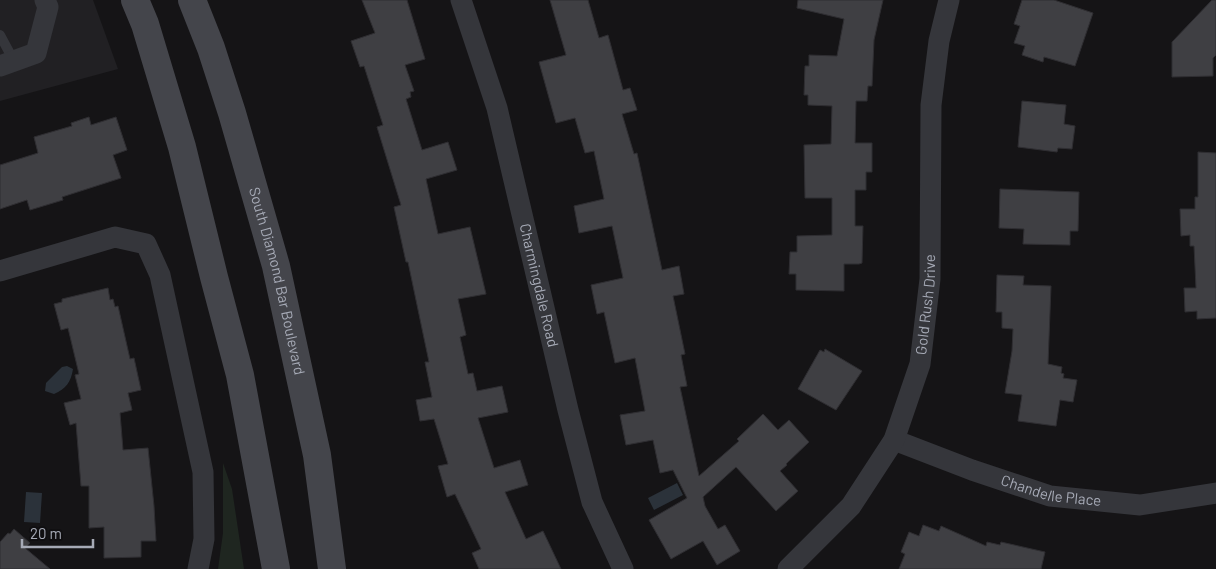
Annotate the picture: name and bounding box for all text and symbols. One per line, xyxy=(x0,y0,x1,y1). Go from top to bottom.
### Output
street label: South Diamond Bar Boulevard xyxy=(246,185,309,376)
street label: Charmingdale Road xyxy=(516,222,563,349)
street label: Gold Rush Drive xyxy=(911,254,938,356)
street label: Chandelle Place xyxy=(999,470,1102,509)
scale bar xyxy=(22,516,94,548)
text: 20 m xyxy=(30,524,62,542)

